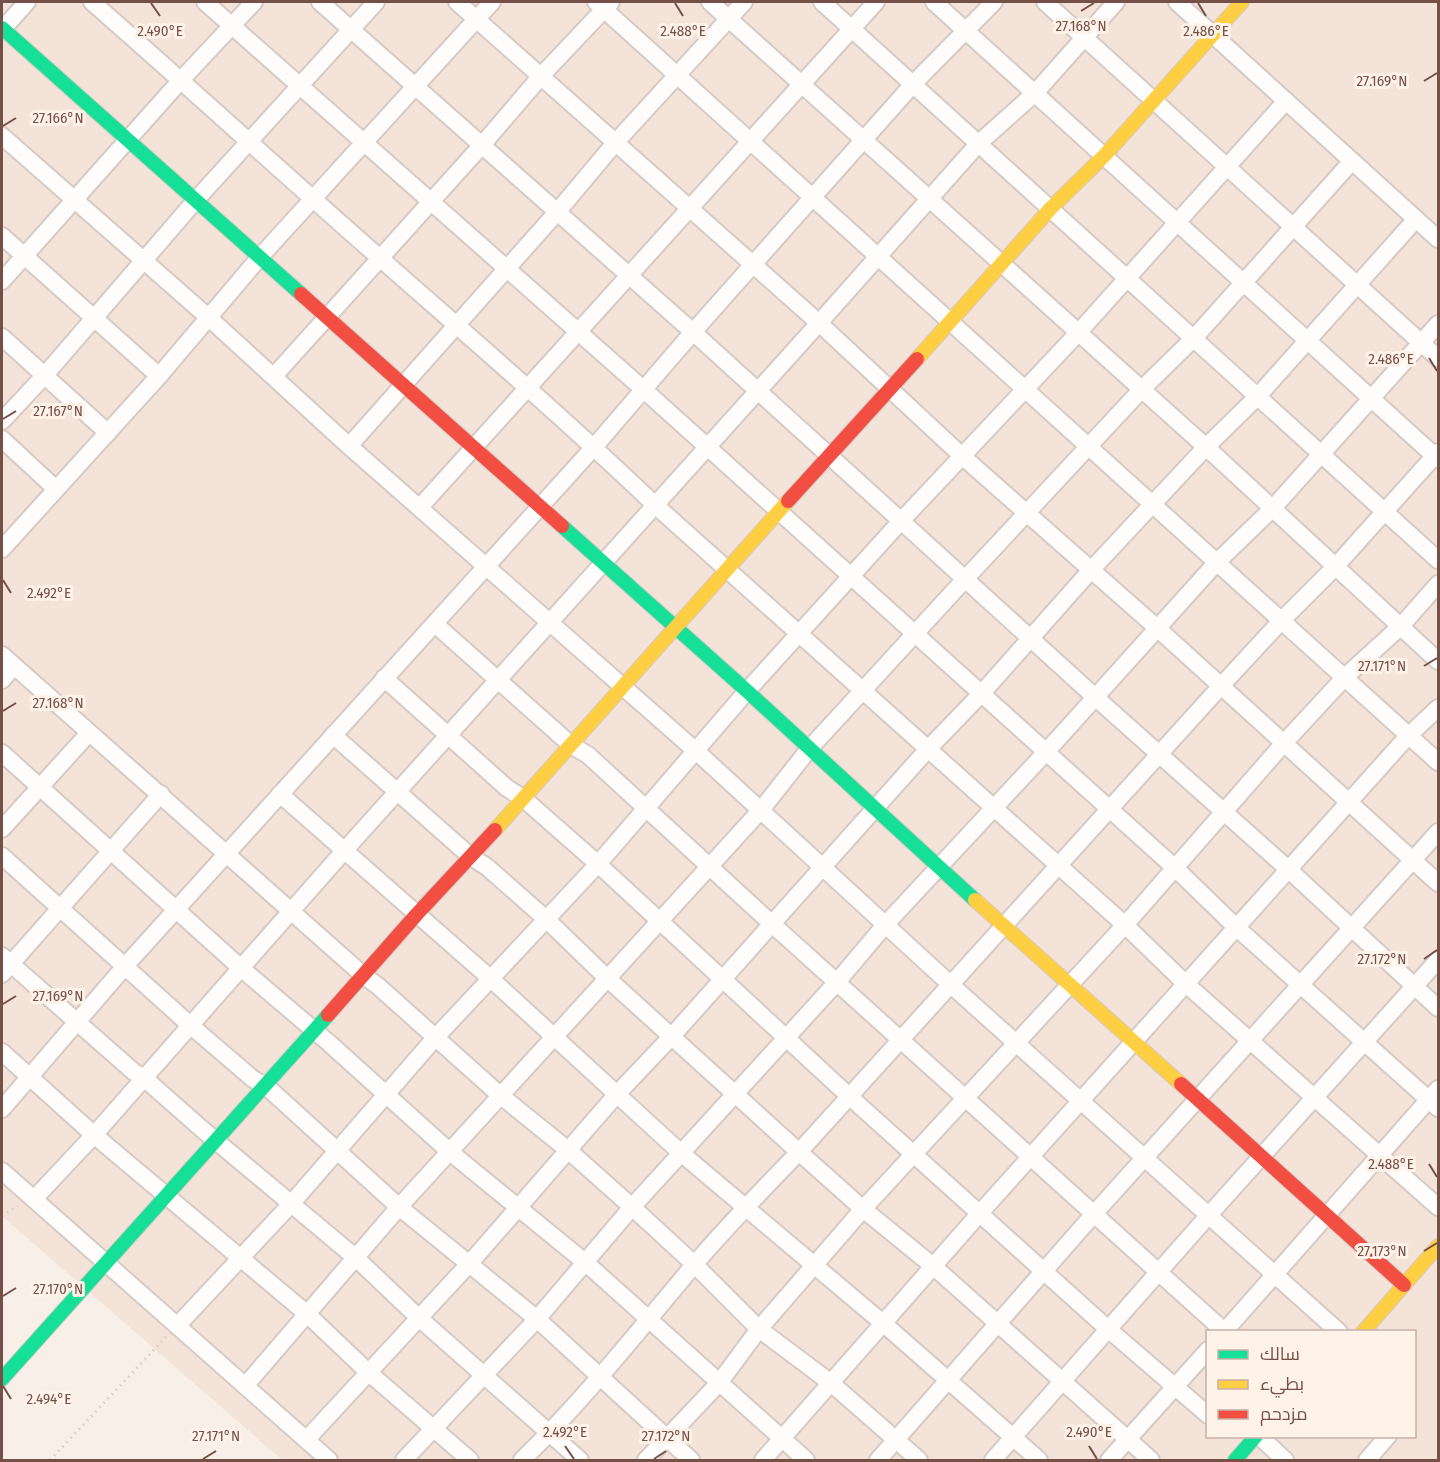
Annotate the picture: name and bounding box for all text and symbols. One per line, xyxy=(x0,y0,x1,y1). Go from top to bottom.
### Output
text: 27.168°N xyxy=(1055,17,1107,35)
text: 2.490°E xyxy=(137,22,183,40)
text: 2.488°E xyxy=(660,22,706,40)
text: 2.486°E xyxy=(1183,22,1229,40)
text: 27.169°N xyxy=(1357,72,1407,90)
text: 27.166°N xyxy=(33,109,84,127)
text: 2.486°E xyxy=(1368,350,1414,368)
text: 27.167°N xyxy=(33,402,83,420)
text: 2.492°E xyxy=(27,584,71,602)
text: 27.171°N xyxy=(1358,657,1406,675)
text: 27.168°N xyxy=(32,694,84,712)
text: 27.172°N xyxy=(1358,950,1406,968)
text: 27.169°N xyxy=(33,987,83,1005)
text: 2.488°E xyxy=(1368,1155,1414,1173)
text: 27.173°N xyxy=(1358,1242,1407,1260)
text: 27.170°N xyxy=(33,1280,83,1298)
legend xyxy=(1206,1330,1416,1438)
text: سالك xyxy=(1260,1343,1300,1365)
text: بطيء xyxy=(1260,1373,1304,1398)
text: 2.494°E xyxy=(27,1390,71,1408)
text: مزدحم xyxy=(1260,1403,1308,1426)
text: 2.492°E xyxy=(543,1423,587,1441)
text: 2.490°E xyxy=(1066,1423,1112,1441)
text: 27.171°N xyxy=(192,1427,240,1445)
text: 27.172°N xyxy=(642,1427,690,1445)

